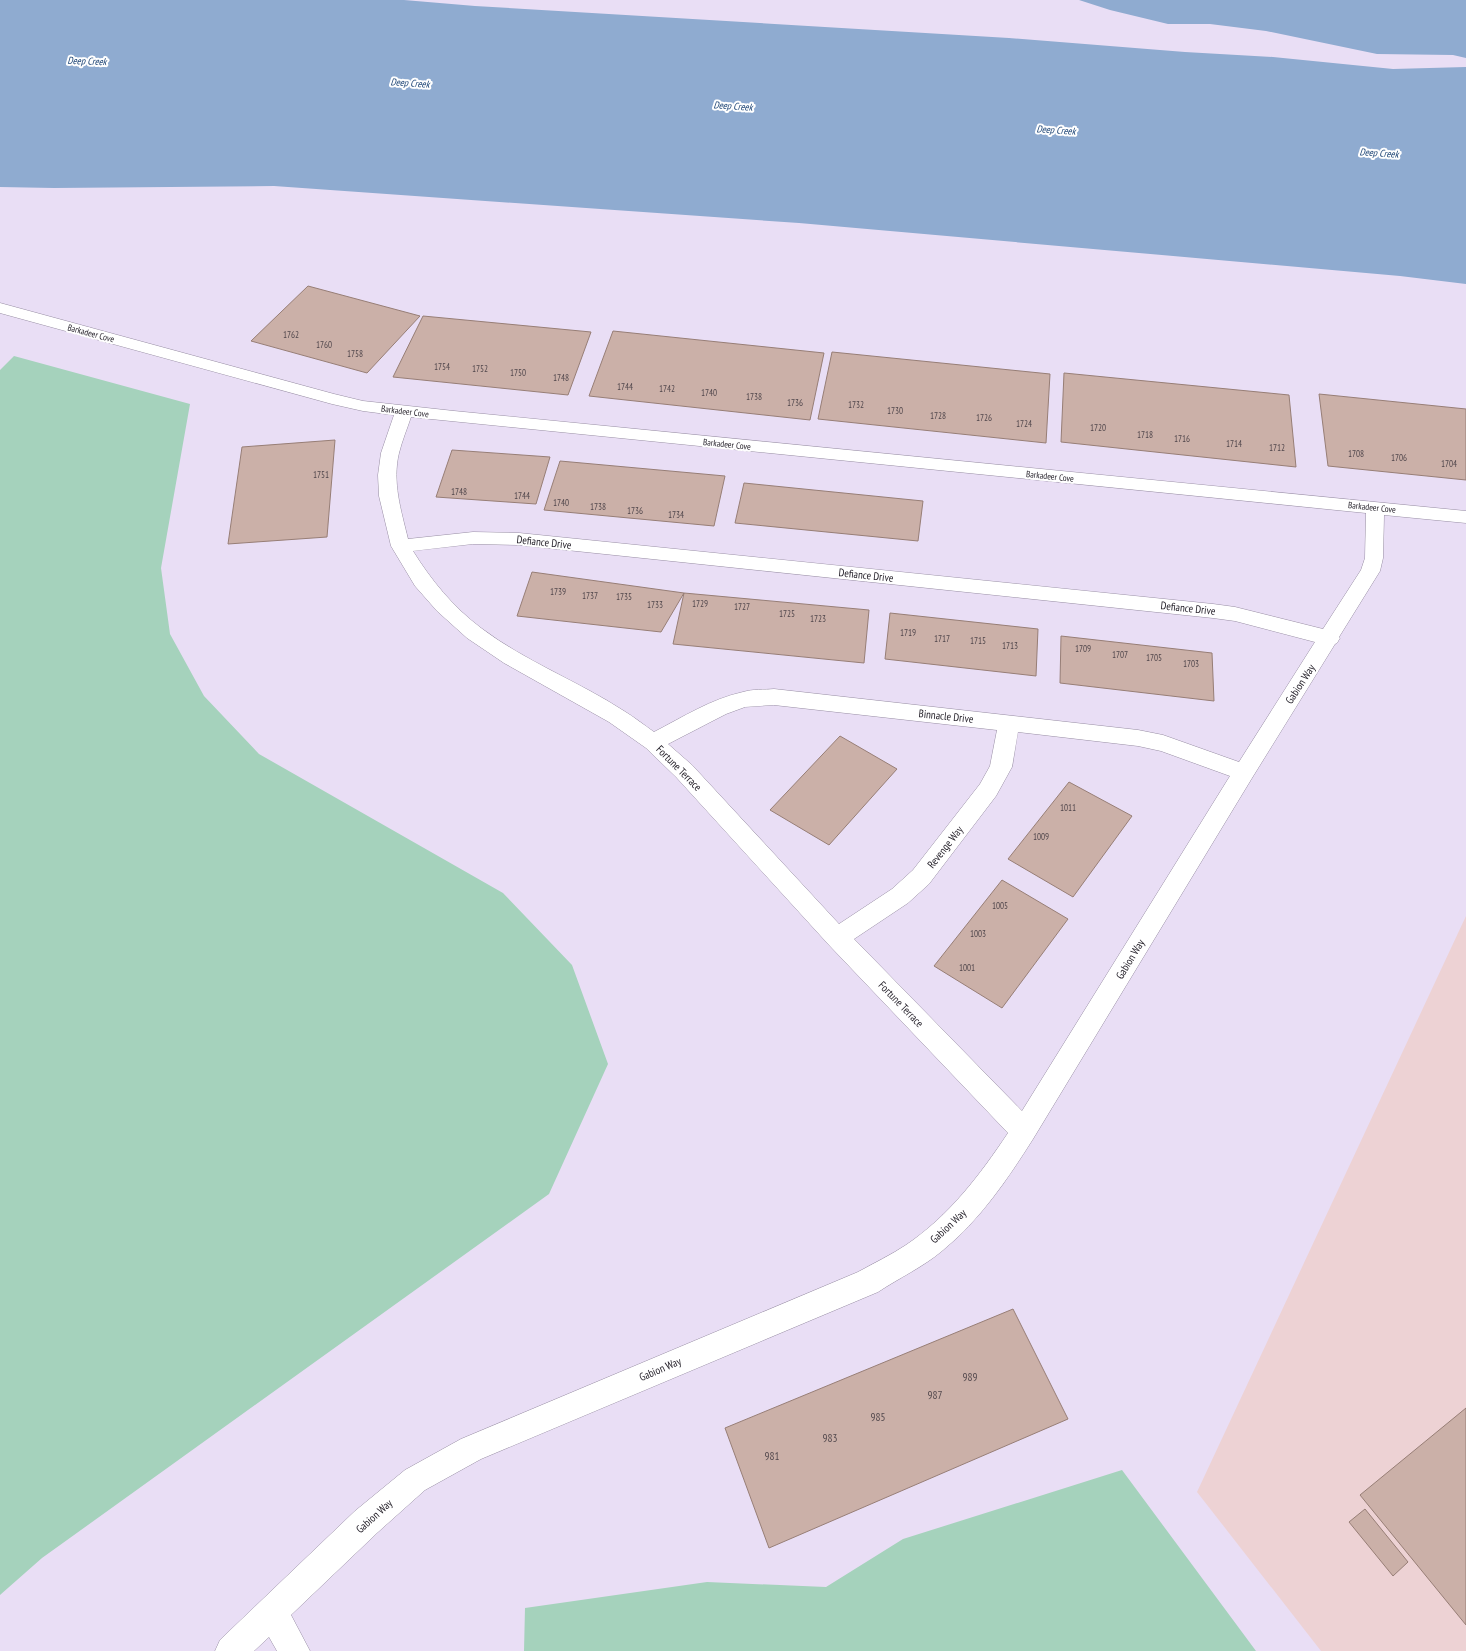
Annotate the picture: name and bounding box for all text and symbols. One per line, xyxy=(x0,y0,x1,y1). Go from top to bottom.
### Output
water label: Deep Creek xyxy=(67,54,108,68)
water label: Deep Creek xyxy=(390,75,431,91)
water label: Deep Creek xyxy=(713,98,754,114)
water label: Deep Creek xyxy=(1036,122,1077,138)
water label: Deep Creek xyxy=(1359,145,1400,161)
street label: Barkadeer Cove xyxy=(66,321,116,345)
house number: 1762 xyxy=(283,329,299,340)
house number: 1760 xyxy=(316,339,332,350)
house number: 1758 xyxy=(347,348,363,359)
house number: 1754 xyxy=(434,361,450,372)
house number: 1752 xyxy=(472,363,488,374)
house number: 1750 xyxy=(510,367,526,378)
house number: 1748 xyxy=(553,372,569,383)
house number: 1744 xyxy=(617,381,633,392)
house number: 1742 xyxy=(659,383,675,394)
house number: 1740 xyxy=(701,387,717,398)
house number: 1738 xyxy=(746,391,762,402)
house number: 1736 xyxy=(787,397,803,408)
house number: 1732 xyxy=(848,399,864,410)
street label: Barkadeer Cove xyxy=(381,403,430,419)
house number: 1730 xyxy=(887,405,903,416)
house number: 1728 xyxy=(930,410,946,421)
house number: 1726 xyxy=(976,412,992,423)
house number: 1724 xyxy=(1016,418,1032,429)
house number: 1720 xyxy=(1090,422,1106,433)
house number: 1718 xyxy=(1137,429,1153,440)
house number: 1716 xyxy=(1174,433,1190,444)
street label: Barkadeer Cove xyxy=(703,436,752,452)
house number: 1714 xyxy=(1226,438,1242,449)
house number: 1712 xyxy=(1269,442,1285,453)
house number: 1708 xyxy=(1348,448,1364,459)
house number: 1706 xyxy=(1391,452,1407,463)
house number: 1704 xyxy=(1441,458,1457,469)
street label: Barkadeer Cove xyxy=(1026,468,1075,484)
house number: 1751 xyxy=(313,469,329,480)
house number: 1748 xyxy=(451,486,467,497)
house number: 1744 xyxy=(514,490,530,501)
house number: 1740 xyxy=(553,497,569,508)
street label: Barkadeer Cove xyxy=(1348,499,1397,515)
house number: 1738 xyxy=(590,501,606,512)
house number: 1736 xyxy=(627,505,643,516)
house number: 1734 xyxy=(668,509,684,520)
street label: Defiance Drive xyxy=(516,532,573,552)
street label: Defiance Drive xyxy=(838,565,895,585)
house number: 1739 xyxy=(550,586,566,597)
house number: 1737 xyxy=(582,590,598,601)
house number: 1735 xyxy=(616,591,632,602)
house number: 1729 xyxy=(692,598,708,609)
street label: Defiance Drive xyxy=(1160,598,1217,618)
house number: 1733 xyxy=(647,599,663,610)
house number: 1727 xyxy=(734,601,750,612)
house number: 1725 xyxy=(779,608,795,619)
house number: 1723 xyxy=(810,613,826,624)
house number: 1719 xyxy=(900,627,916,638)
house number: 1717 xyxy=(934,633,950,644)
house number: 1715 xyxy=(970,635,986,646)
house number: 1713 xyxy=(1002,640,1018,651)
house number: 1709 xyxy=(1075,643,1091,654)
house number: 1707 xyxy=(1112,649,1128,660)
house number: 1705 xyxy=(1146,652,1162,663)
house number: 1703 xyxy=(1183,658,1199,669)
street label: Gabion Way xyxy=(1282,661,1318,706)
street label: Binnacle Drive xyxy=(918,706,975,726)
street label: Fortune Terrace xyxy=(653,742,705,794)
house number: 1011 xyxy=(1060,802,1076,813)
street label: Revenge Way xyxy=(924,822,966,871)
house number: 1009 xyxy=(1033,831,1049,842)
house number: 1005 xyxy=(992,900,1008,911)
house number: 1003 xyxy=(970,928,986,939)
street label: Gabion Way xyxy=(1113,936,1148,982)
house number: 1001 xyxy=(959,962,975,973)
street label: Fortune Terrace xyxy=(876,978,927,1030)
street label: Gabion Way xyxy=(927,1205,970,1246)
street label: Gabion Way xyxy=(637,1354,684,1384)
house number: 989 xyxy=(963,1370,977,1384)
house number: 987 xyxy=(928,1388,942,1402)
house number: 985 xyxy=(871,1410,885,1424)
house number: 983 xyxy=(823,1431,837,1445)
house number: 981 xyxy=(765,1449,779,1463)
street label: Gabion Way xyxy=(353,1495,396,1536)

